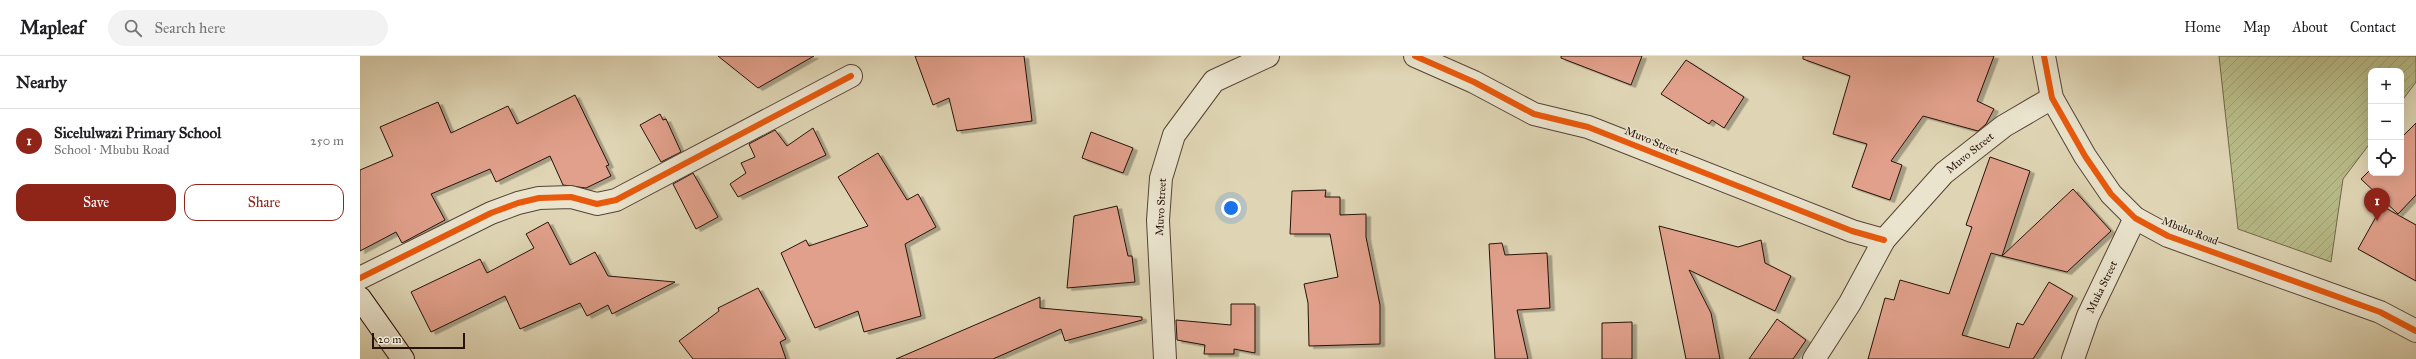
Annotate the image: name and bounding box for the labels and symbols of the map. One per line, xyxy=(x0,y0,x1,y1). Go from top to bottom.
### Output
street label: Muvo Street xyxy=(1623,124,1681,158)
street label: Muvo Street xyxy=(1944,130,1997,176)
street label: Muvo Street xyxy=(1153,178,1169,236)
pin: 1 xyxy=(2364,188,2390,221)
your location xyxy=(1221,198,1241,218)
street label: Mbubu Road xyxy=(2160,214,2221,248)
street label: Muka Street xyxy=(2084,259,2120,315)
scale bar xyxy=(372,331,465,350)

